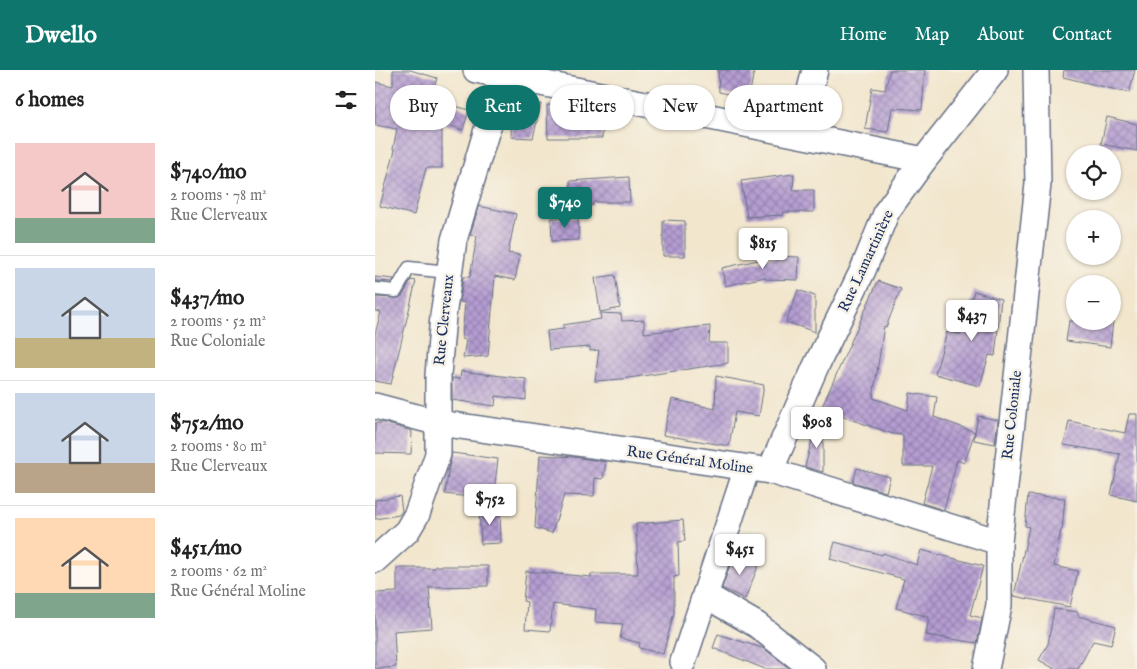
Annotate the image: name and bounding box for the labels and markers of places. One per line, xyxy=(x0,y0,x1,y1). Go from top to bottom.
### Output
pin: $740 xyxy=(535,186,595,229)
pin: $815 xyxy=(733,228,793,270)
pin: $437 xyxy=(942,300,1002,342)
pin: $908 xyxy=(787,406,847,449)
pin: $752 xyxy=(460,484,520,526)
pin: $451 xyxy=(710,534,770,576)

